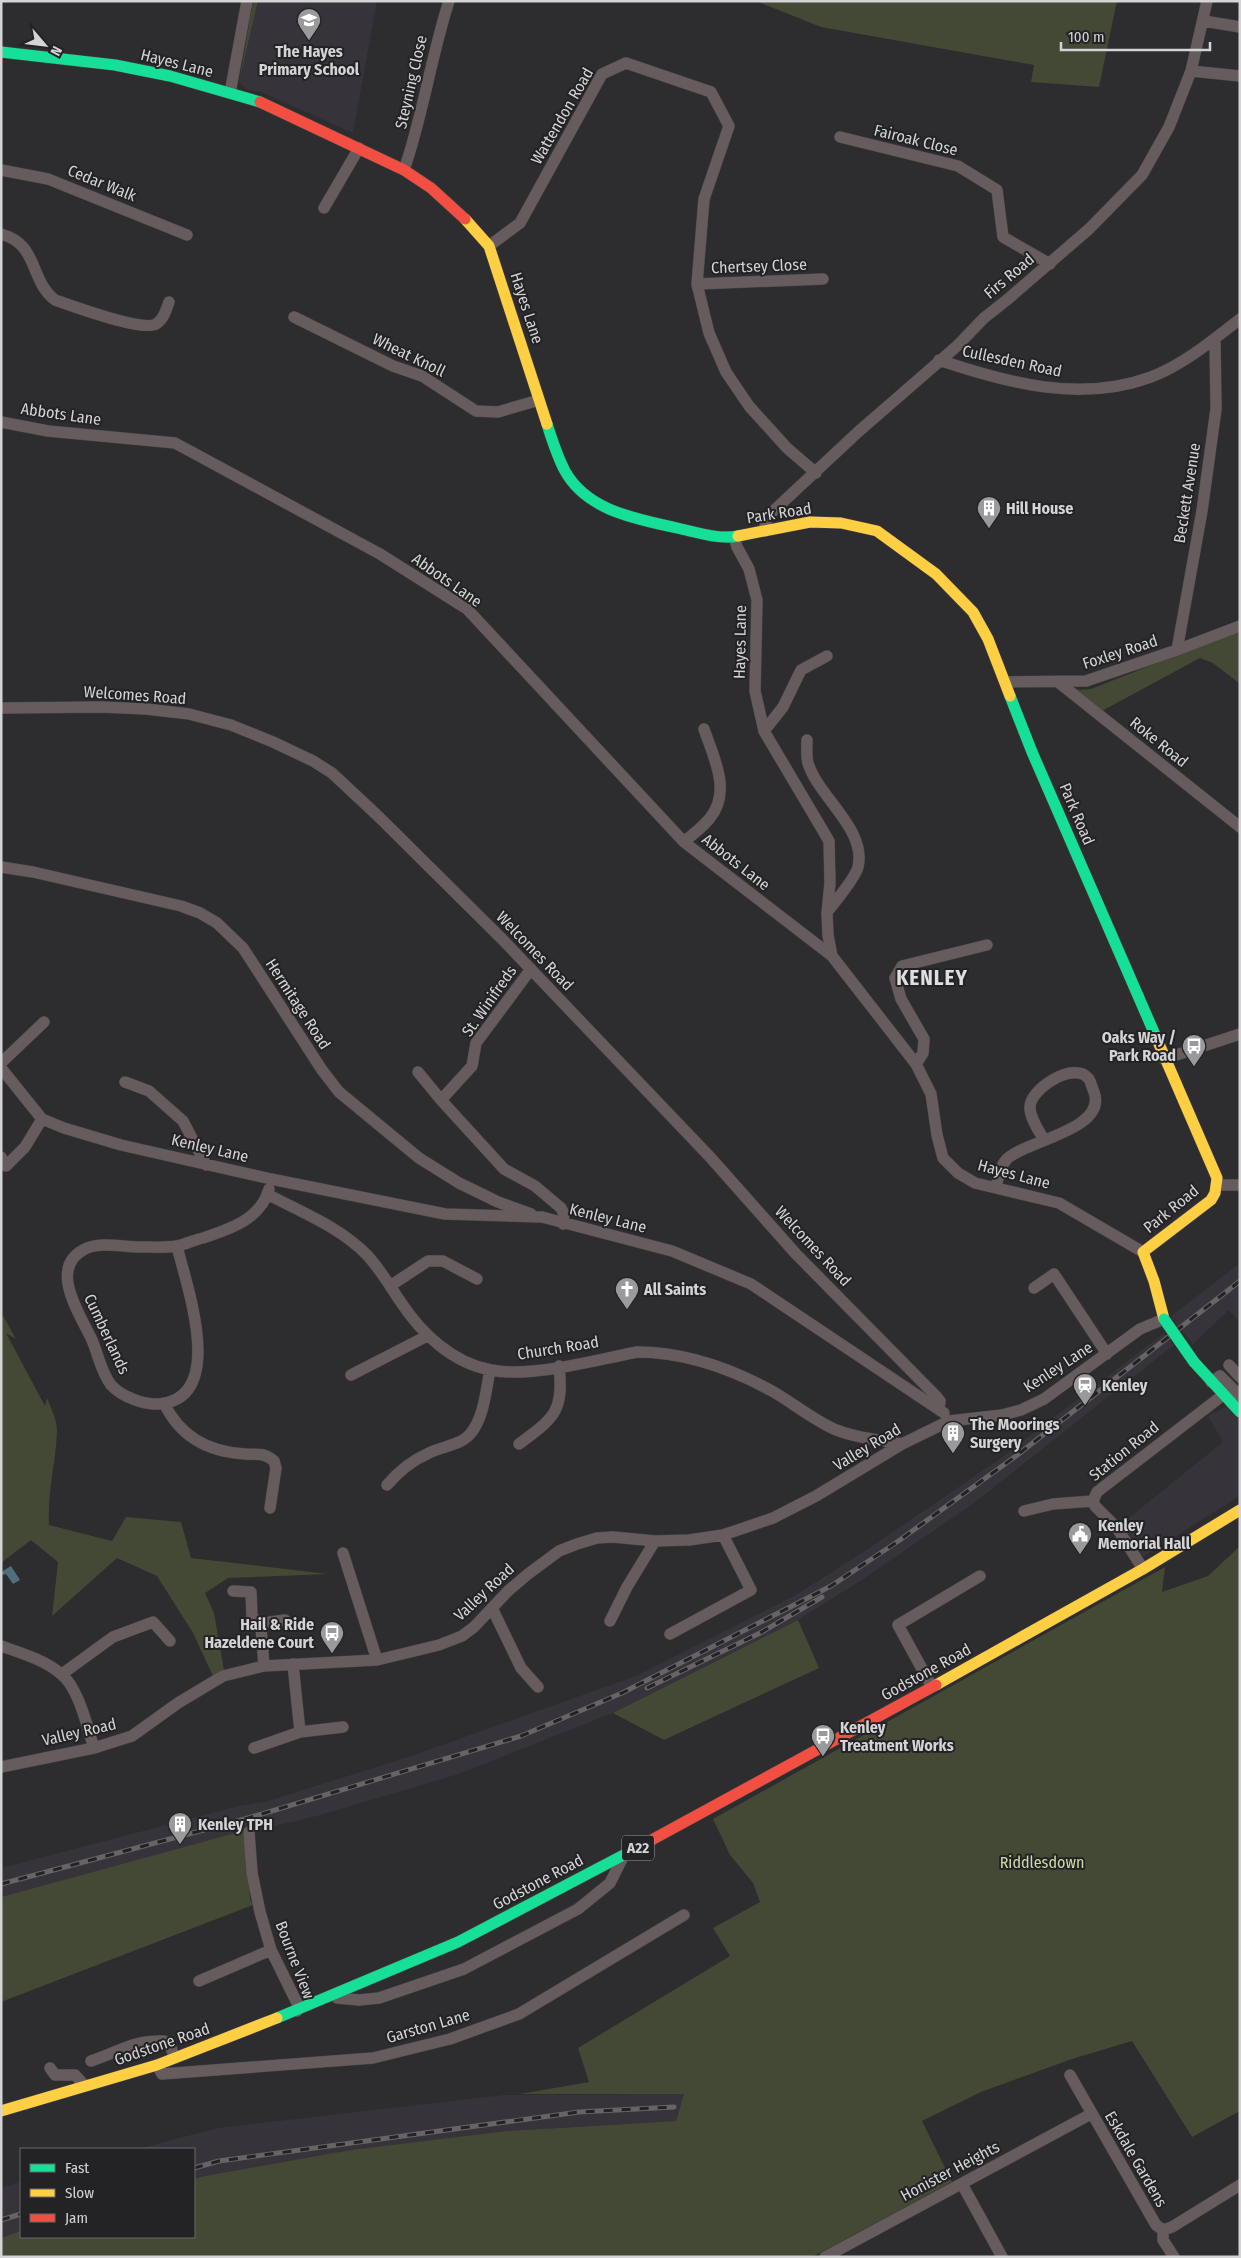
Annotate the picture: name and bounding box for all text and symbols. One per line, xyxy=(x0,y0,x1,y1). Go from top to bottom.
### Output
school or university icon: The Hayes Primary School xyxy=(296,7,322,41)
north arrow xyxy=(20,20,70,70)
scale bar xyxy=(1061,20,1210,52)
text: 100 m xyxy=(1068,28,1105,46)
street label: Steyning Close xyxy=(391,33,431,131)
place label: The Hayes Primary School xyxy=(259,42,360,79)
text: N xyxy=(47,43,66,59)
street label: Hayes Lane xyxy=(139,45,215,81)
street label: Wattendon Road xyxy=(527,64,597,168)
street label: Fairoak Close xyxy=(872,120,960,160)
street label: Cedar Walk xyxy=(65,161,140,206)
street label: Firs Road xyxy=(980,250,1038,302)
street label: Chertsey Close xyxy=(711,255,807,277)
street label: Hayes Lane xyxy=(507,270,547,346)
street label: Wheat Knoll xyxy=(369,329,449,381)
street label: Cullesden Road xyxy=(961,341,1063,381)
street label: Abbots Lane xyxy=(20,399,102,429)
street label: Beckett Avenue xyxy=(1170,442,1204,544)
building icon: Hill House xyxy=(976,495,1002,529)
street label: Park Road xyxy=(745,499,813,527)
place label: Hill House xyxy=(1006,499,1073,518)
street label: Abbots Lane xyxy=(408,549,486,611)
street label: Hayes Lane xyxy=(730,605,750,679)
street label: Foxley Road xyxy=(1080,631,1160,673)
street label: Welcomes Road xyxy=(83,682,187,708)
street label: Roke Road xyxy=(1126,713,1192,771)
street label: Park Road xyxy=(1055,780,1099,848)
street label: Abbots Lane xyxy=(698,830,774,894)
street label: Welcomes Road xyxy=(492,907,578,995)
street label: Hermitage Road xyxy=(262,955,334,1053)
street label: St. Winifreds xyxy=(458,962,520,1040)
district label: KENLEY xyxy=(896,965,968,991)
place label: Oaks Way / Park Road xyxy=(1102,1028,1176,1065)
bus stop icon: Oaks Way / Park Road xyxy=(1181,1033,1207,1067)
street label: Kenley Lane xyxy=(170,1130,251,1166)
street label: Hayes Lane xyxy=(976,1155,1052,1193)
street label: Park Road xyxy=(1140,1181,1202,1237)
street label: Kenley Lane xyxy=(568,1199,649,1237)
street label: Welcomes Road xyxy=(771,1202,855,1290)
church icon: All Saints xyxy=(614,1276,640,1310)
place label: All Saints xyxy=(643,1280,706,1299)
street label: Cumberlands xyxy=(80,1291,134,1377)
street label: Church Road xyxy=(516,1332,600,1364)
street label: Kenley Lane xyxy=(1020,1338,1096,1396)
station icon: Kenley xyxy=(1072,1372,1098,1406)
place label: Kenley xyxy=(1102,1376,1148,1395)
place label: The Moorings Surgery xyxy=(970,1415,1059,1452)
street label: Station Road xyxy=(1085,1417,1163,1485)
street label: Valley Road xyxy=(830,1419,904,1475)
building icon: The Moorings Surgery xyxy=(940,1420,966,1454)
place label: Kenley Memorial Hall xyxy=(1098,1516,1191,1553)
public building icon: Kenley Memorial Hall xyxy=(1067,1521,1093,1555)
street label: Valley Road xyxy=(450,1559,518,1625)
place label: Hail & Ride Hazeldene Court xyxy=(204,1615,314,1652)
bus stop icon: Hail & Ride Hazeldene Court xyxy=(319,1620,345,1654)
street label: Godstone Road xyxy=(878,1640,974,1704)
street label: Valley Road xyxy=(40,1714,118,1750)
place label: Kenley Treatment Works xyxy=(840,1718,954,1755)
bus stop icon: Kenley Treatment Works xyxy=(810,1723,836,1757)
building icon: Kenley TPH xyxy=(167,1811,193,1845)
place label: Kenley TPH xyxy=(198,1815,273,1834)
road number: A22 xyxy=(622,1836,654,1860)
street label: Godstone Road xyxy=(490,1850,586,1914)
park label: Riddlesdown xyxy=(1000,1853,1084,1872)
street label: Bourne View xyxy=(271,1918,319,2002)
street label: Garston Lane xyxy=(384,2005,472,2047)
street label: Godstone Road xyxy=(112,2019,212,2069)
street label: Eskdale Gardens xyxy=(1101,2108,1171,2210)
street label: Honister Heights xyxy=(897,2137,1003,2205)
legend xyxy=(20,2148,195,2238)
text: Fast xyxy=(65,2159,89,2177)
text: Slow xyxy=(65,2184,94,2202)
text: Jam xyxy=(65,2209,88,2227)

